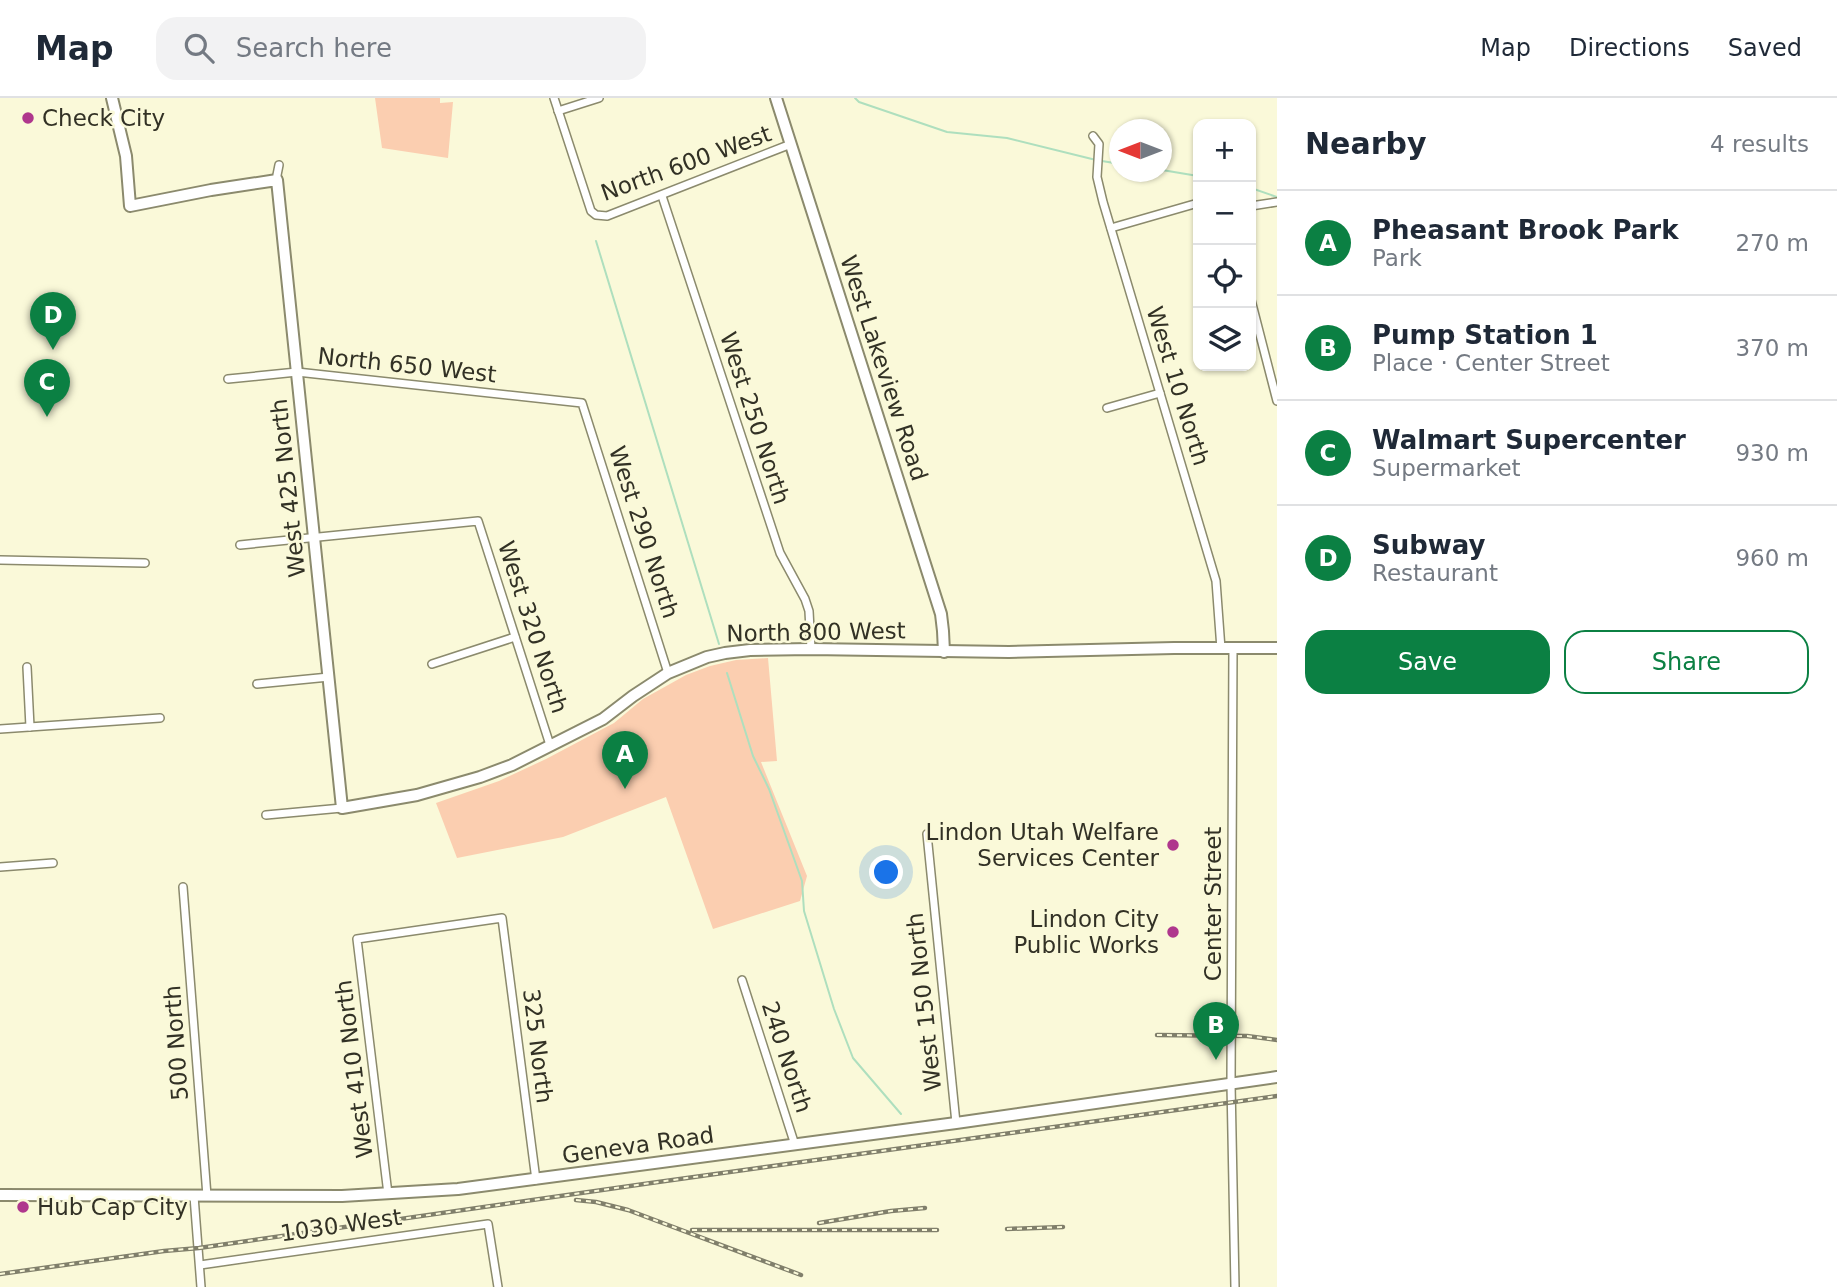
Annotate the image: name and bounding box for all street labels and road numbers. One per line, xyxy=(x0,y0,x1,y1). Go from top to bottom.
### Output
street label: North 600 West xyxy=(597,120,775,206)
street label: West Lakeview Road xyxy=(835,252,933,484)
street label: West 10 North xyxy=(1141,303,1215,469)
street label: West 250 North xyxy=(715,329,795,507)
street label: North 650 West xyxy=(316,343,498,387)
street label: West 425 North xyxy=(266,397,310,579)
street label: West 290 North xyxy=(604,443,684,621)
street label: West 320 North xyxy=(493,538,573,716)
street label: North 800 West xyxy=(726,617,906,647)
street label: Center Street xyxy=(1200,827,1226,981)
street label: West 150 North xyxy=(902,911,946,1093)
street label: West 410 North xyxy=(330,978,378,1160)
street label: 500 North xyxy=(159,984,193,1102)
street label: 325 North xyxy=(518,987,558,1105)
street label: 240 North xyxy=(757,998,817,1116)
street label: Geneva Road xyxy=(560,1121,716,1169)
street label: 1030 West xyxy=(279,1204,403,1246)

